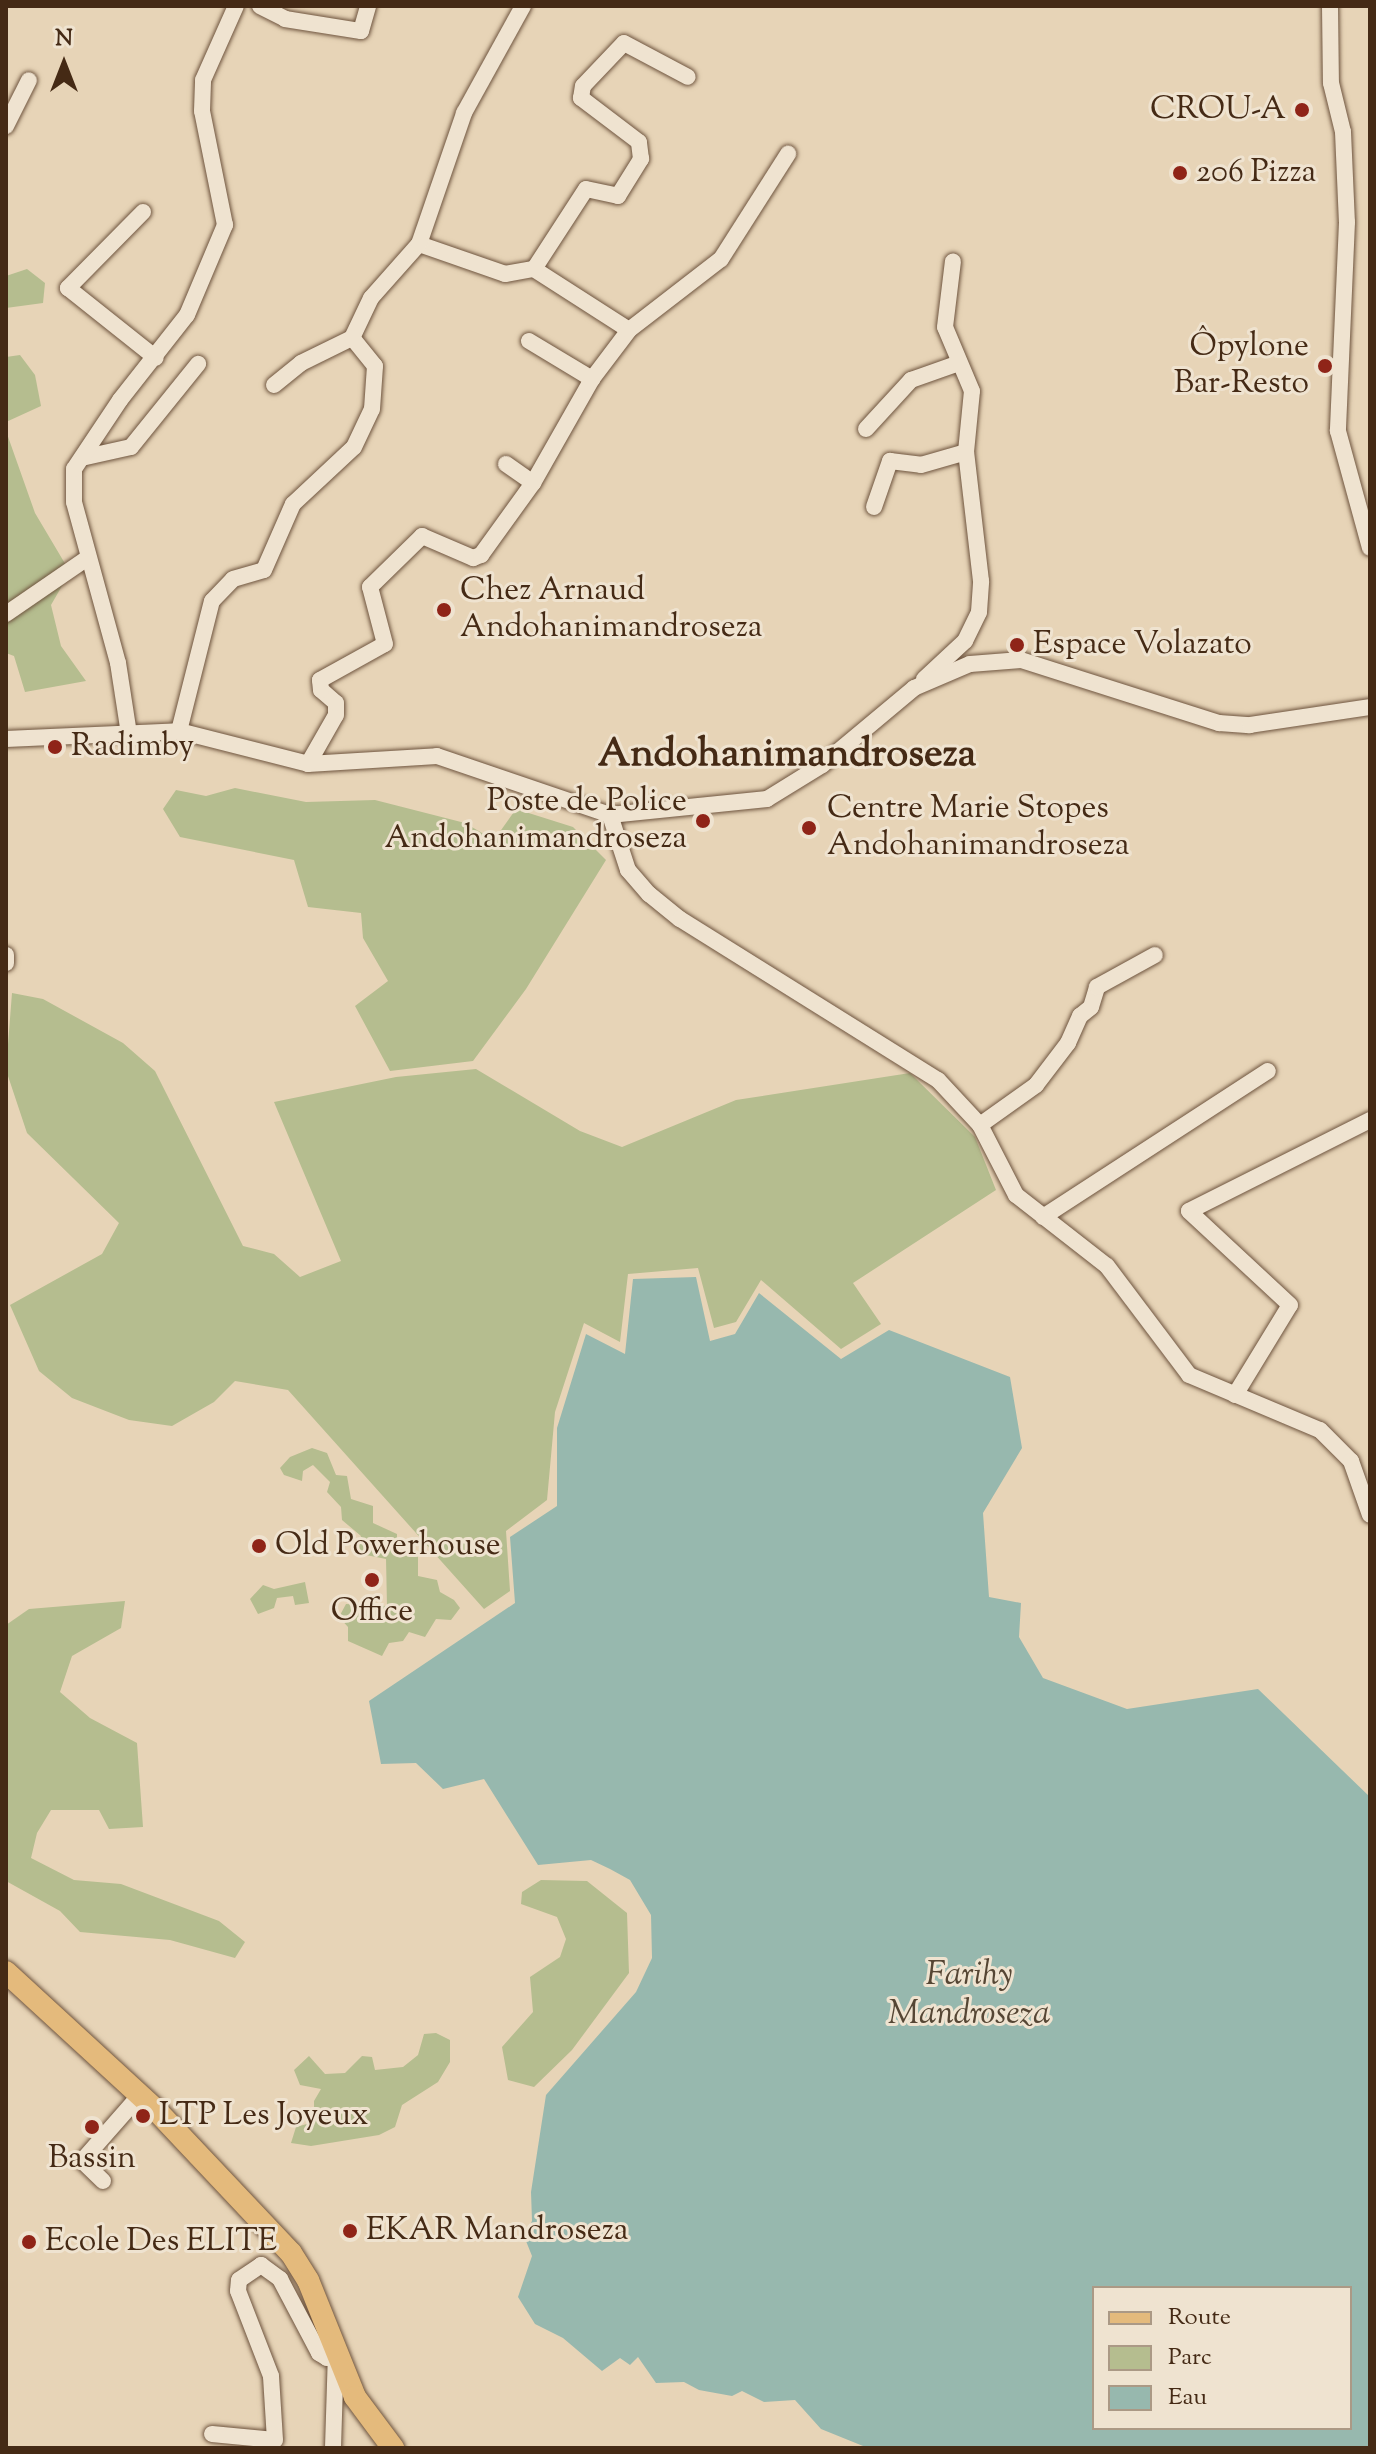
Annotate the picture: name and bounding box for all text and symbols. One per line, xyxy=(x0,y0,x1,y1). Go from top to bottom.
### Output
north arrow xyxy=(24,24,104,104)
text: N xyxy=(55,24,73,56)
place label: CROU-A xyxy=(1150,91,1286,129)
marker: CROU-A xyxy=(1293,101,1311,119)
place label: 206 Pizza xyxy=(1196,154,1316,192)
marker: 206 Pizza xyxy=(1171,164,1189,182)
place label: Ôpylone Bar-Resto xyxy=(1174,329,1309,404)
marker: Ôpylone Bar-Resto xyxy=(1316,357,1334,375)
place label: Chez Arnaud Andohanimandroseza xyxy=(460,573,763,648)
marker: Chez Arnaud Andohanimandroseza xyxy=(435,601,453,619)
place label: Espace Volazato xyxy=(1033,626,1252,664)
marker: Espace Volazato xyxy=(1008,636,1026,654)
place label: Radimby xyxy=(71,728,194,766)
district label: Andohanimandroseza xyxy=(598,732,976,780)
marker: Radimby xyxy=(46,738,64,756)
place label: Poste de Police Andohanimandroseza xyxy=(384,784,687,859)
place label: Centre Marie Stopes Andohanimandroseza xyxy=(827,791,1130,866)
marker: Poste de Police Andohanimandroseza xyxy=(694,812,712,830)
marker: Centre Marie Stopes Andohanimandroseza xyxy=(798,817,820,839)
place label: Old Powerhouse xyxy=(275,1527,501,1565)
marker: Old Powerhouse xyxy=(250,1537,268,1555)
marker: Office xyxy=(363,1571,381,1589)
place label: Office xyxy=(331,1593,413,1631)
water label: Farihy Mandroseza xyxy=(888,1955,1050,2034)
place label: LTP Les Joyeux xyxy=(159,2097,369,2135)
marker: LTP Les Joyeux xyxy=(134,2107,152,2125)
marker: Bassin xyxy=(83,2118,101,2136)
place label: Bassin xyxy=(48,2140,136,2178)
place label: EKAR Mandroseza xyxy=(366,2212,629,2250)
marker: EKAR Mandroseza xyxy=(341,2222,359,2240)
place label: Ecole Des ELITE xyxy=(45,2223,277,2261)
marker: Ecole Des ELITE xyxy=(20,2233,38,2251)
legend xyxy=(1092,2286,1352,2430)
text: Route xyxy=(1168,2301,1231,2335)
text: Parc xyxy=(1168,2341,1212,2375)
text: Eau xyxy=(1168,2381,1207,2415)

